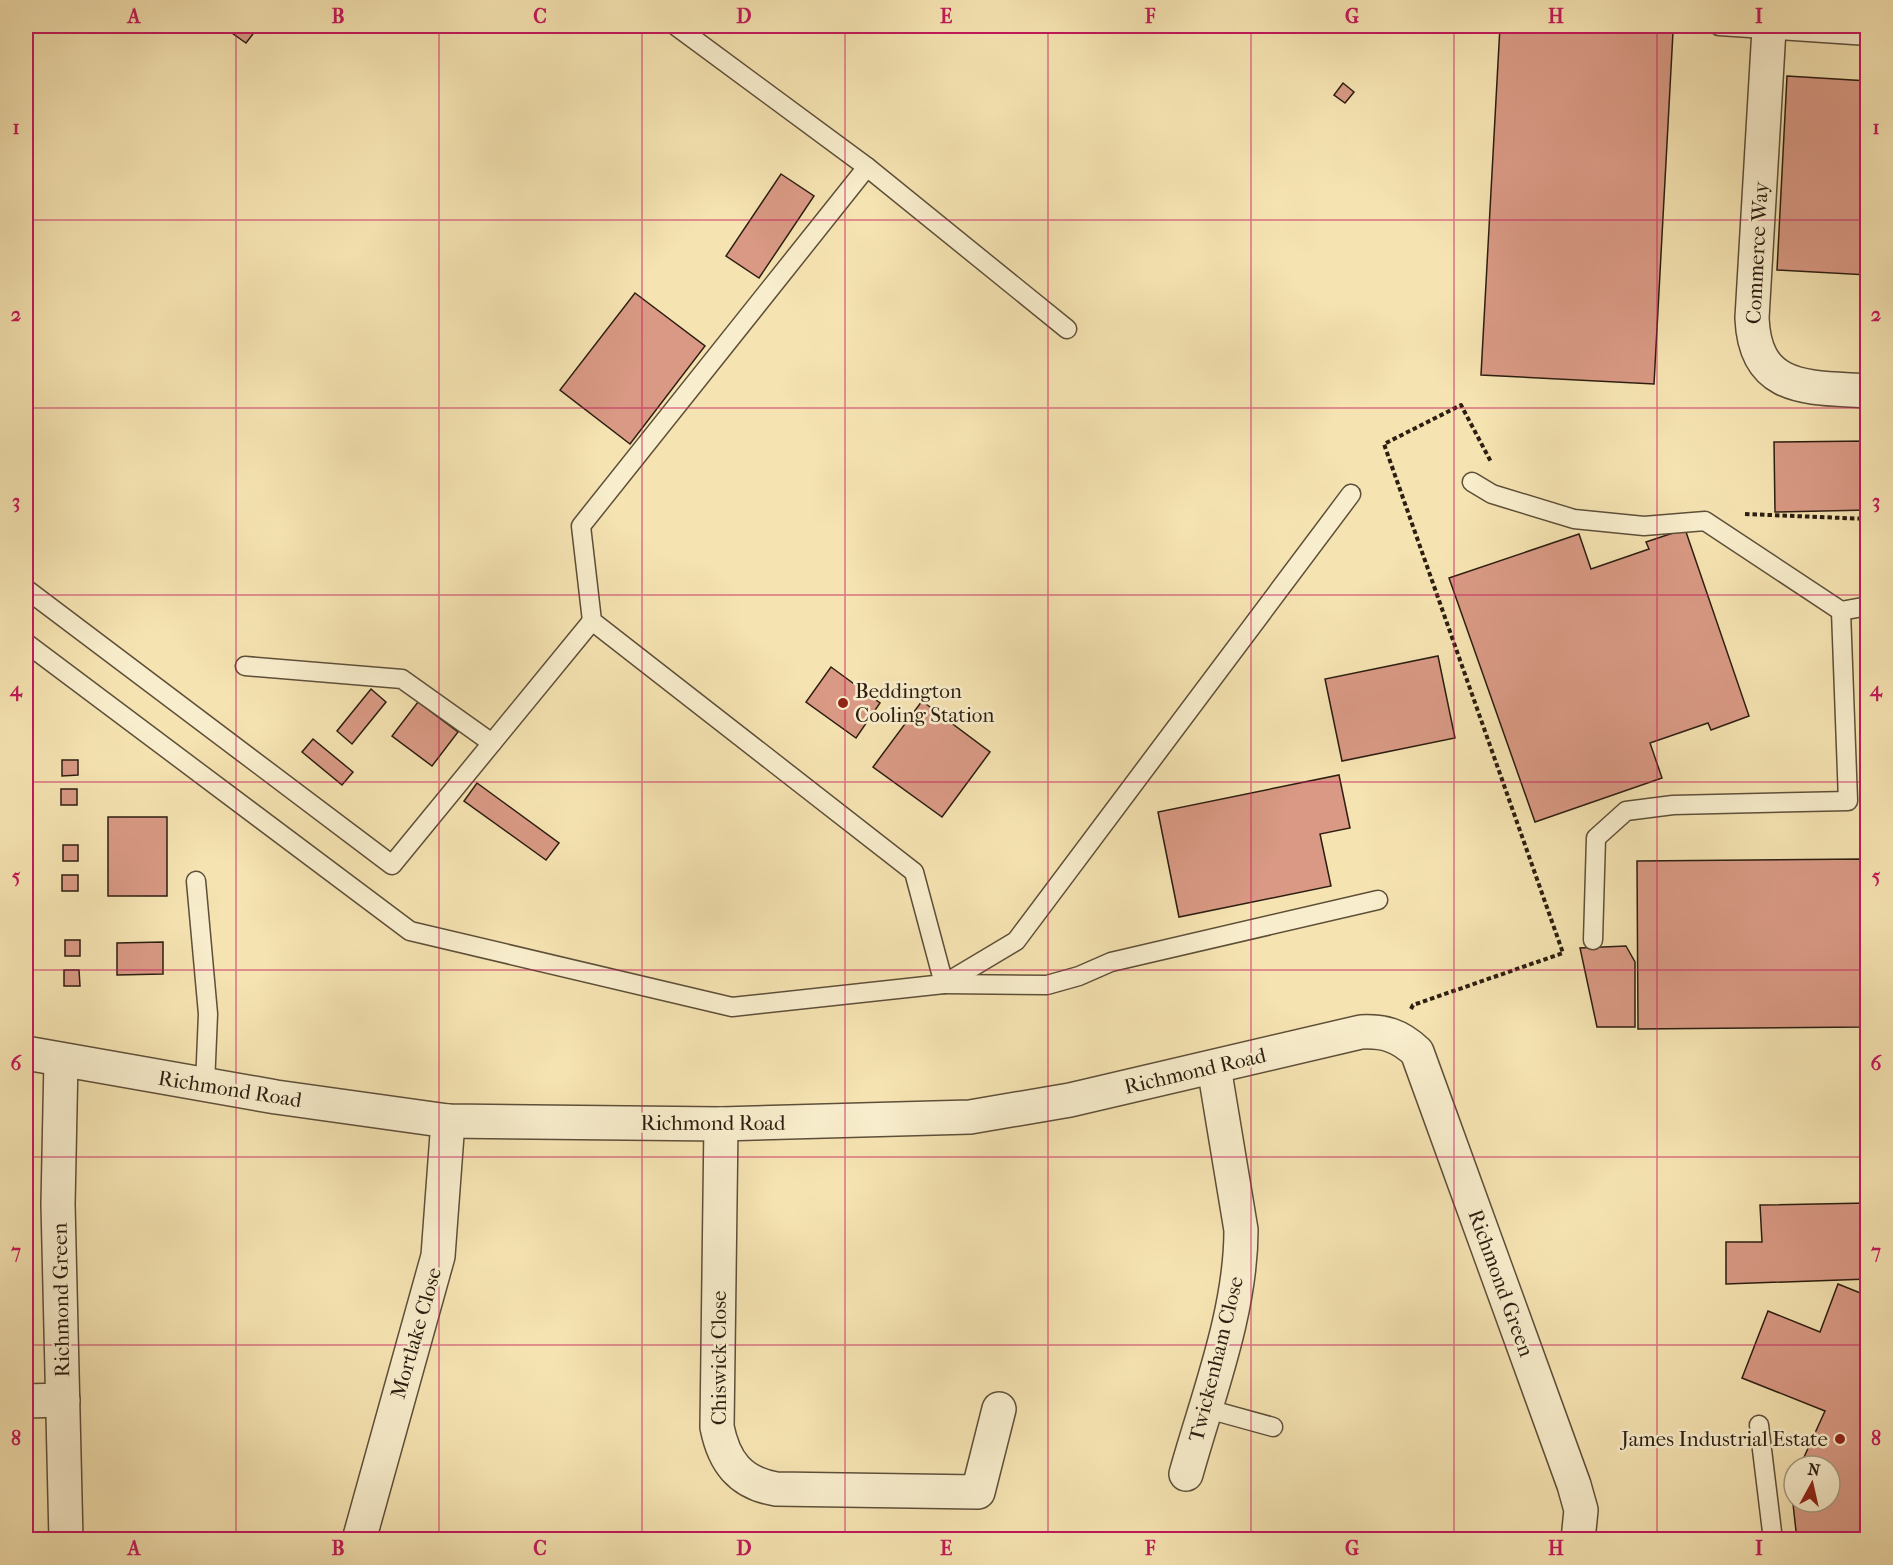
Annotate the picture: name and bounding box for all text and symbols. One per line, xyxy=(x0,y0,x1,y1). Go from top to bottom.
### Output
text: A xyxy=(126,5,142,28)
text: B xyxy=(331,5,345,28)
text: C xyxy=(533,5,547,28)
text: D xyxy=(736,5,752,28)
text: E xyxy=(940,5,952,28)
text: F xyxy=(1144,5,1156,28)
text: G xyxy=(1345,5,1359,28)
text: H xyxy=(1548,5,1564,28)
text: I xyxy=(1755,5,1763,28)
text: 1 xyxy=(12,116,20,139)
text: 1 xyxy=(1872,116,1880,139)
street label: Commerce Way xyxy=(1741,180,1773,325)
text: 2 xyxy=(11,303,21,326)
text: 2 xyxy=(1871,303,1881,326)
text: 3 xyxy=(12,490,20,513)
text: 3 xyxy=(1872,490,1880,513)
text: 4 xyxy=(9,678,23,702)
text: 4 xyxy=(1869,678,1883,702)
place label: Beddington Cooling Station xyxy=(855,679,995,727)
marker: Beddington Cooling Station xyxy=(836,696,850,710)
text: 5 xyxy=(12,865,21,888)
text: 5 xyxy=(1872,865,1881,888)
street label: Richmond Road xyxy=(1122,1043,1269,1099)
text: 6 xyxy=(11,1052,23,1075)
text: 6 xyxy=(1871,1052,1883,1075)
street label: Richmond Road xyxy=(157,1066,304,1112)
street label: Richmond Road xyxy=(641,1111,786,1135)
street label: Richmond Green xyxy=(1463,1206,1539,1360)
street label: Richmond Green xyxy=(48,1222,74,1378)
text: 7 xyxy=(10,1240,21,1263)
text: 7 xyxy=(1870,1240,1881,1263)
street label: Mortlake Close xyxy=(386,1265,446,1401)
street label: Twickenham Close xyxy=(1184,1274,1248,1444)
street label: Chiswick Close xyxy=(707,1291,731,1425)
text: 8 xyxy=(11,1427,21,1450)
place label: James Industrial Estate xyxy=(1619,1427,1828,1451)
text: 8 xyxy=(1871,1427,1881,1450)
marker: James Industrial Estate xyxy=(1833,1432,1847,1446)
north arrow xyxy=(1782,1454,1842,1514)
text: N xyxy=(1807,1459,1822,1480)
text: A xyxy=(126,1537,142,1560)
text: B xyxy=(331,1537,345,1560)
text: C xyxy=(533,1537,547,1560)
text: D xyxy=(736,1537,752,1560)
text: E xyxy=(940,1537,952,1560)
text: F xyxy=(1144,1537,1156,1560)
text: G xyxy=(1345,1537,1359,1560)
text: H xyxy=(1548,1537,1564,1560)
text: I xyxy=(1755,1537,1763,1560)

